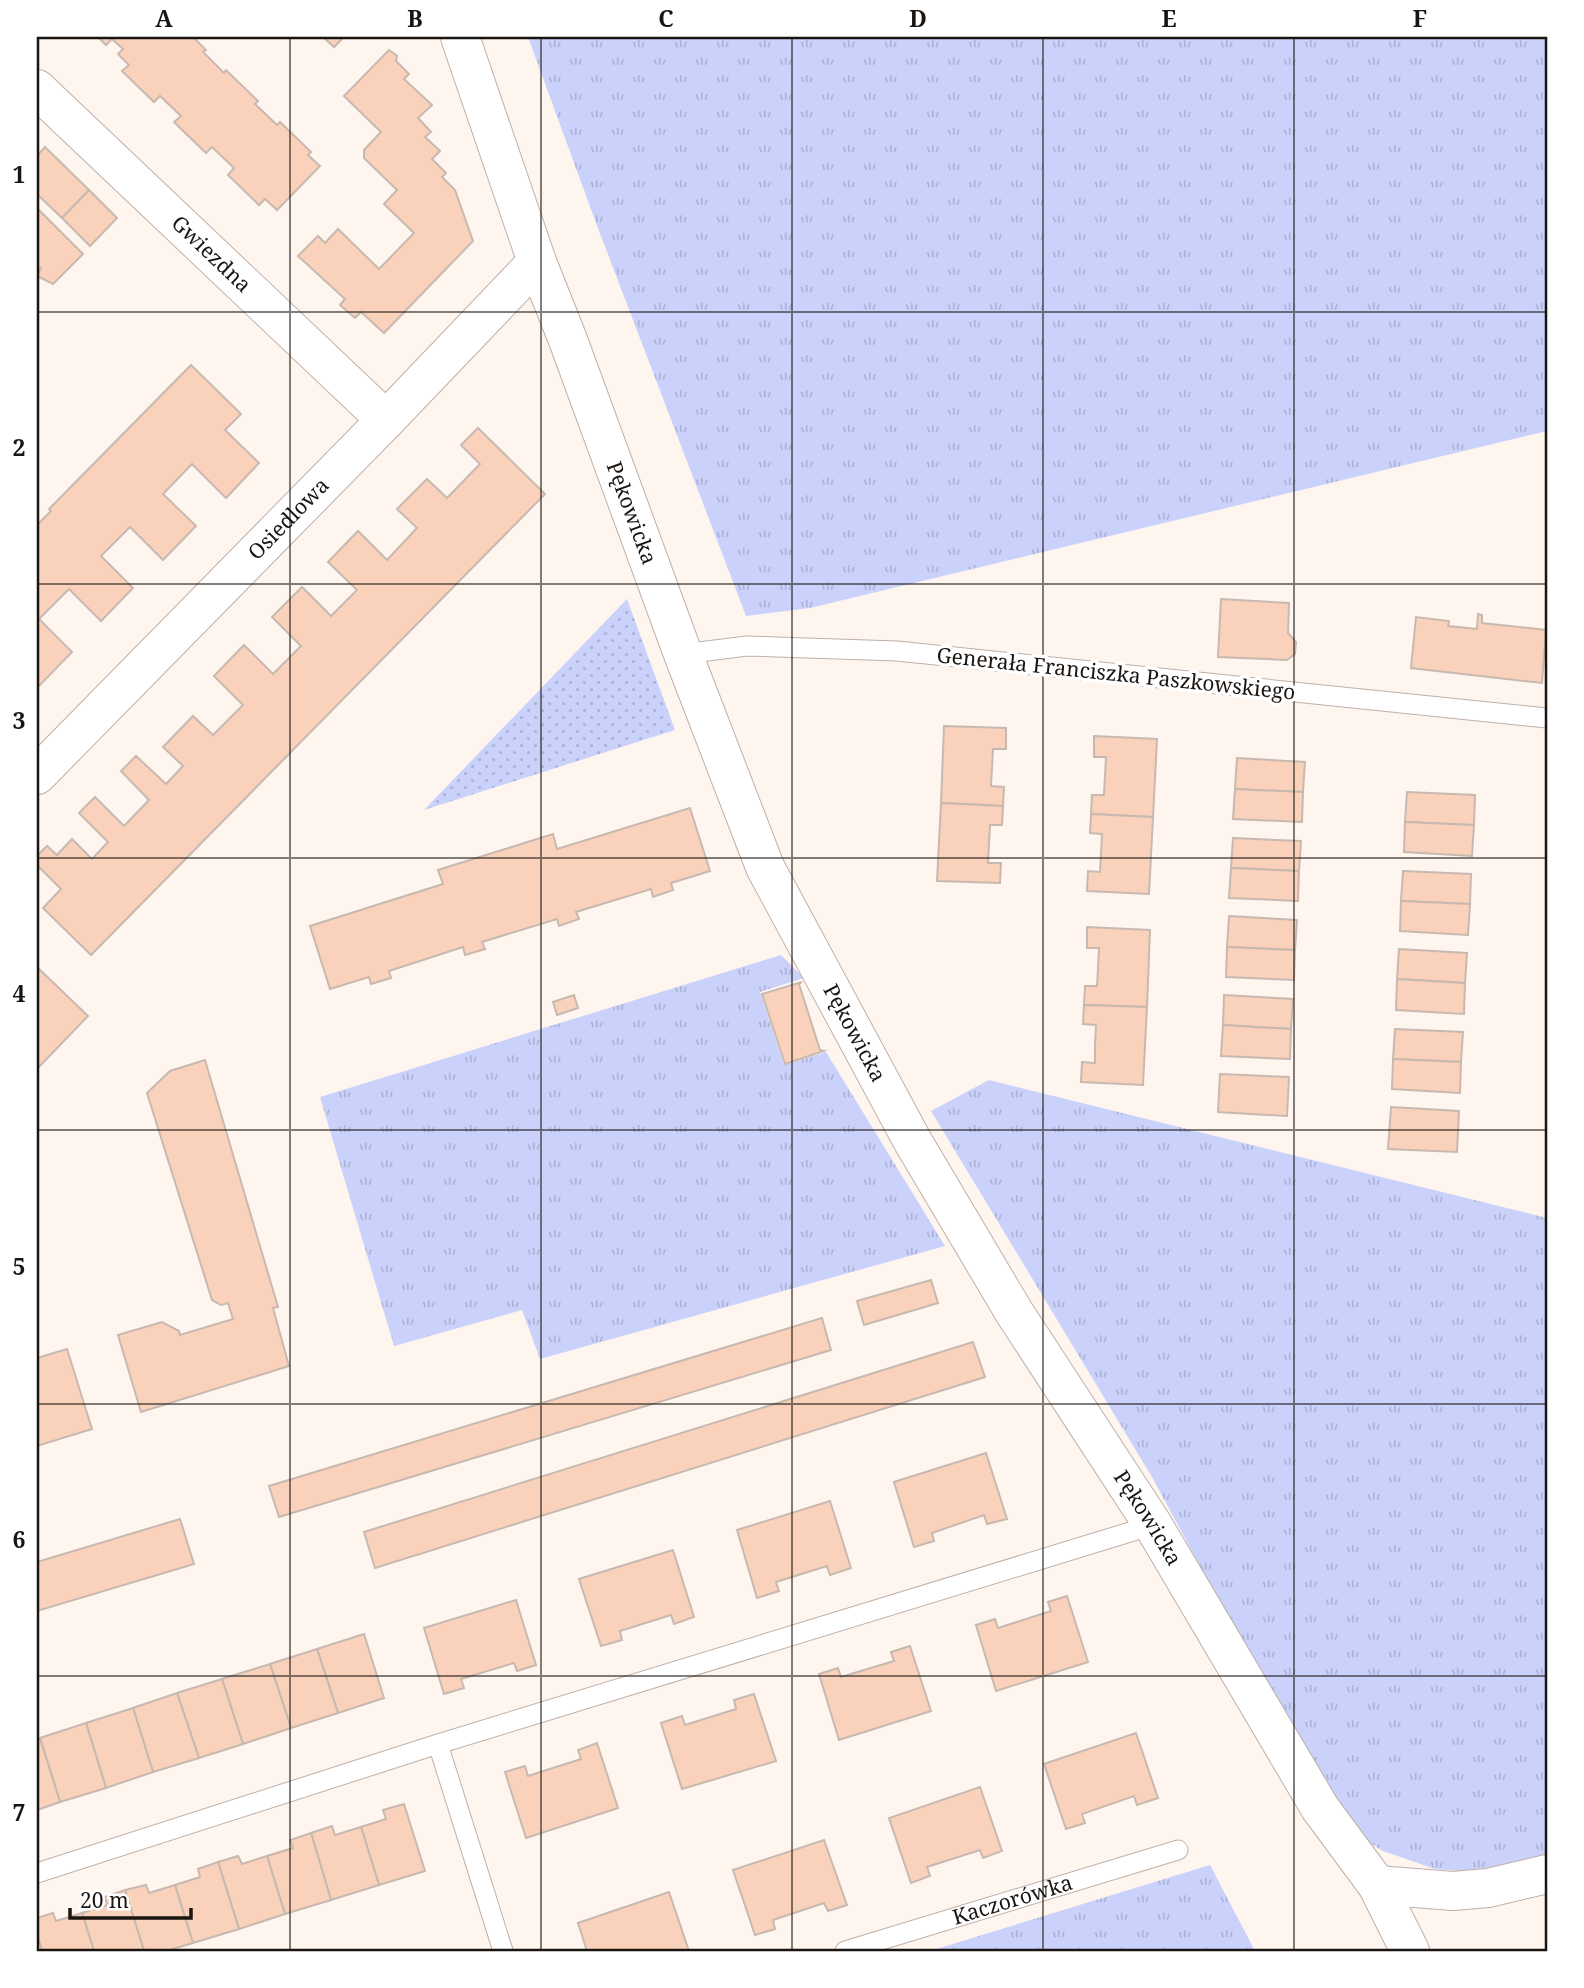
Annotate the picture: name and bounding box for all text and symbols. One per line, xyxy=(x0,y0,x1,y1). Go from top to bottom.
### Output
text: A xyxy=(155,2,173,34)
text: B xyxy=(407,2,423,34)
text: C xyxy=(658,2,674,34)
text: D xyxy=(909,2,927,34)
text: E xyxy=(1161,2,1177,34)
text: F xyxy=(1413,2,1427,34)
text: 1 xyxy=(13,158,26,190)
street label: Gwiezdna xyxy=(166,209,258,298)
text: 2 xyxy=(13,431,26,463)
street label: Pękowicka xyxy=(601,458,664,568)
street label: Osiedlowa xyxy=(241,471,335,565)
street label: Generała Franciszka Paszkowskiego xyxy=(935,640,1297,706)
text: 3 xyxy=(13,704,26,736)
text: 4 xyxy=(13,977,26,1009)
street label: Pękowicka xyxy=(818,979,893,1086)
text: 5 xyxy=(13,1250,26,1282)
street label: Pękowicka xyxy=(1108,1465,1189,1570)
text: 6 xyxy=(13,1523,26,1555)
text: 7 xyxy=(13,1796,26,1828)
street label: Kaczorówka xyxy=(949,1868,1076,1931)
scale bar xyxy=(70,1876,191,1920)
text: 20 m xyxy=(80,1886,129,1914)

